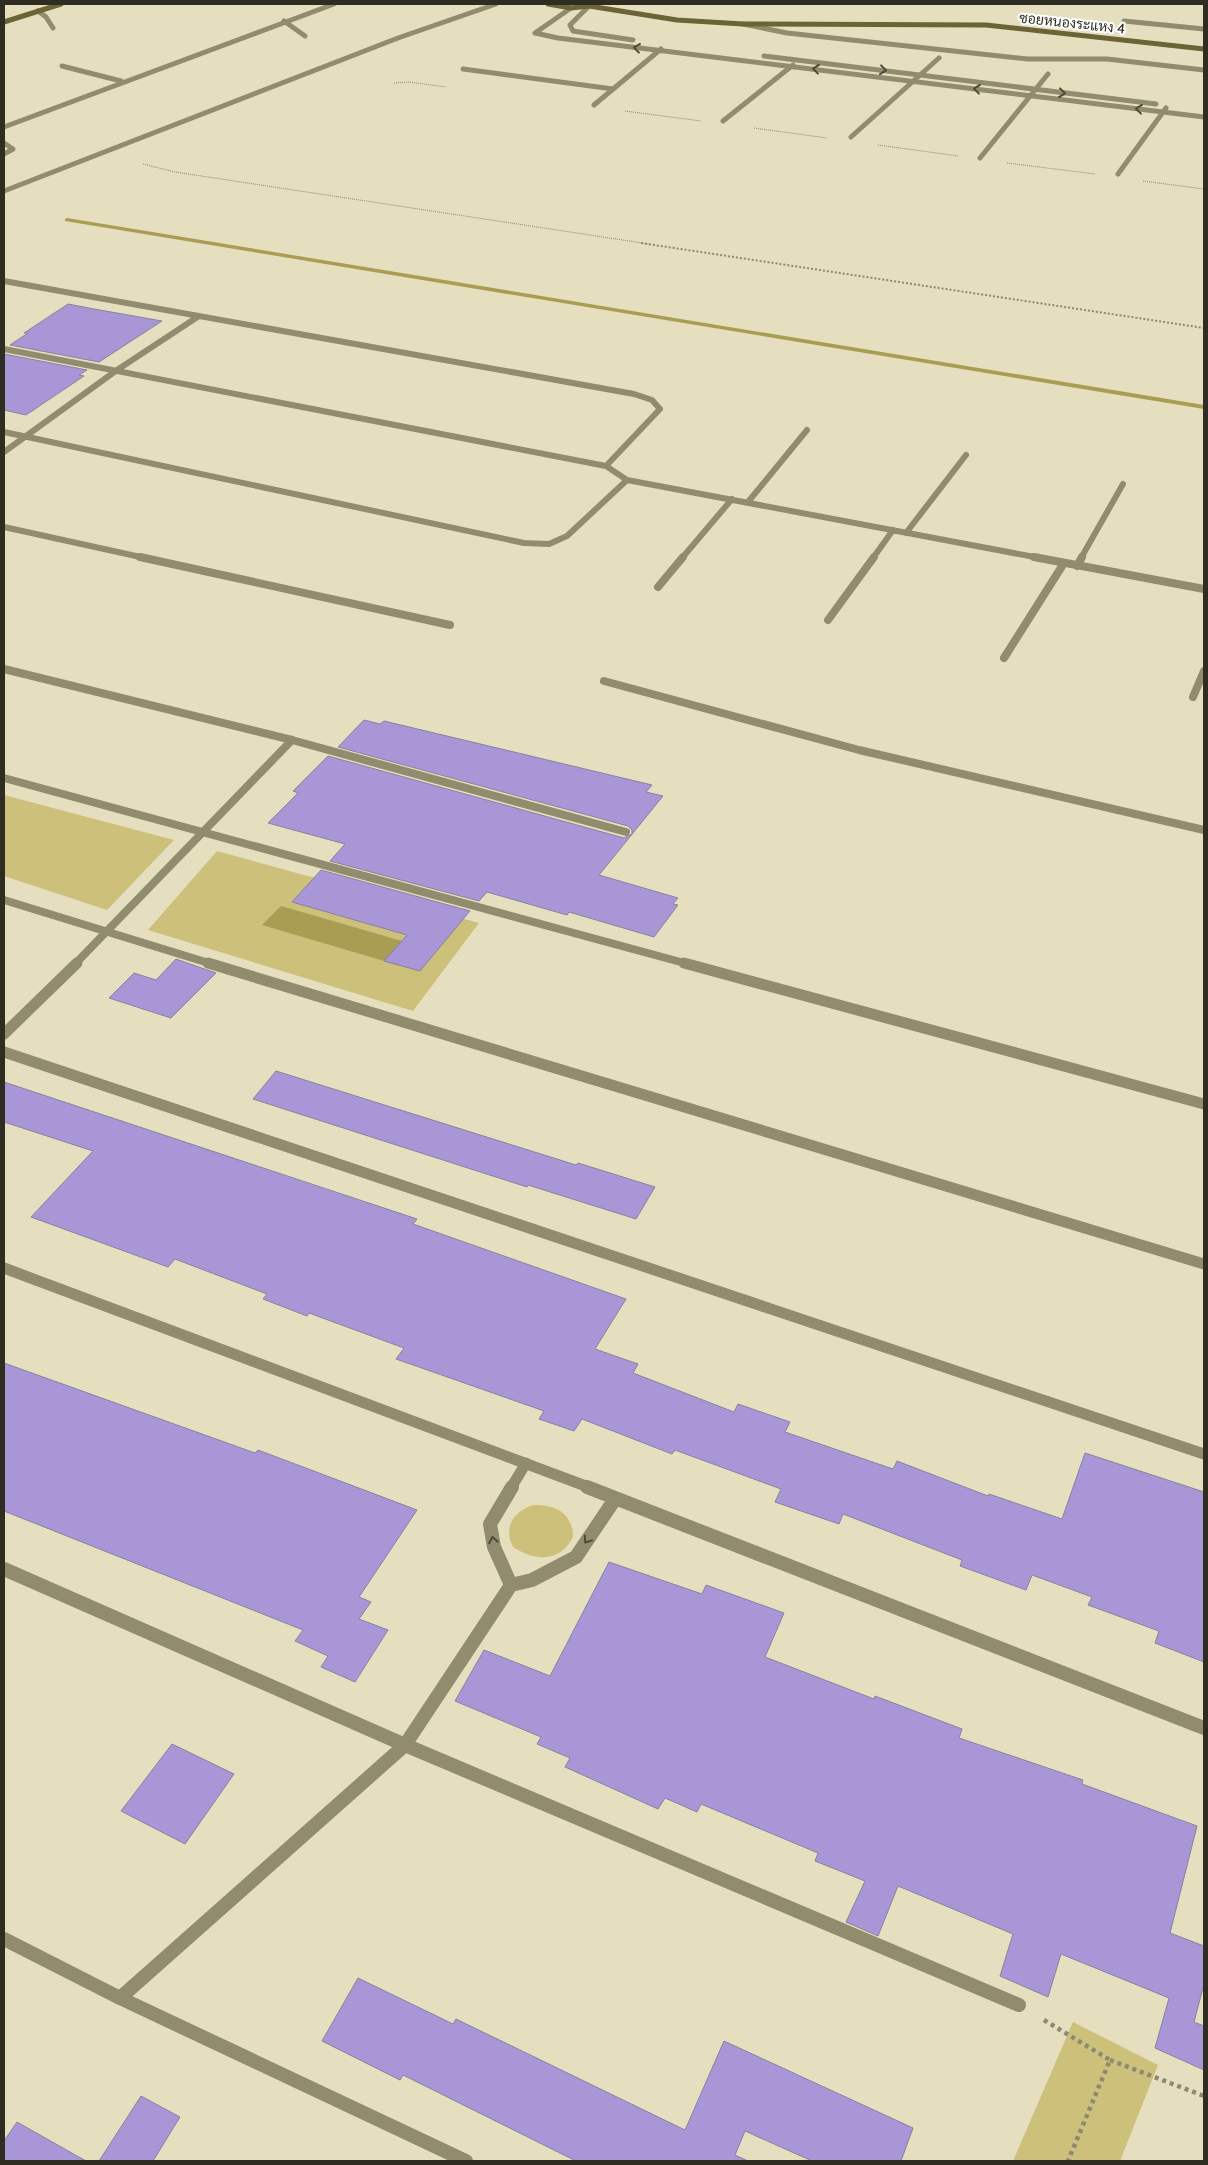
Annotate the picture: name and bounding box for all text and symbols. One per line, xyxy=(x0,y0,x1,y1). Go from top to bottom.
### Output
street label: ซอยหนองระแหง 4 xyxy=(1018,9,1126,37)
one-way arrow xyxy=(633,43,641,54)
one-way arrow xyxy=(812,64,820,75)
one-way arrow xyxy=(880,64,888,75)
one-way arrow xyxy=(973,84,981,95)
one-way arrow xyxy=(1058,87,1066,97)
one-way arrow xyxy=(1134,104,1142,115)
one-way arrow xyxy=(488,1535,498,1544)
one-way arrow xyxy=(584,1535,594,1544)

